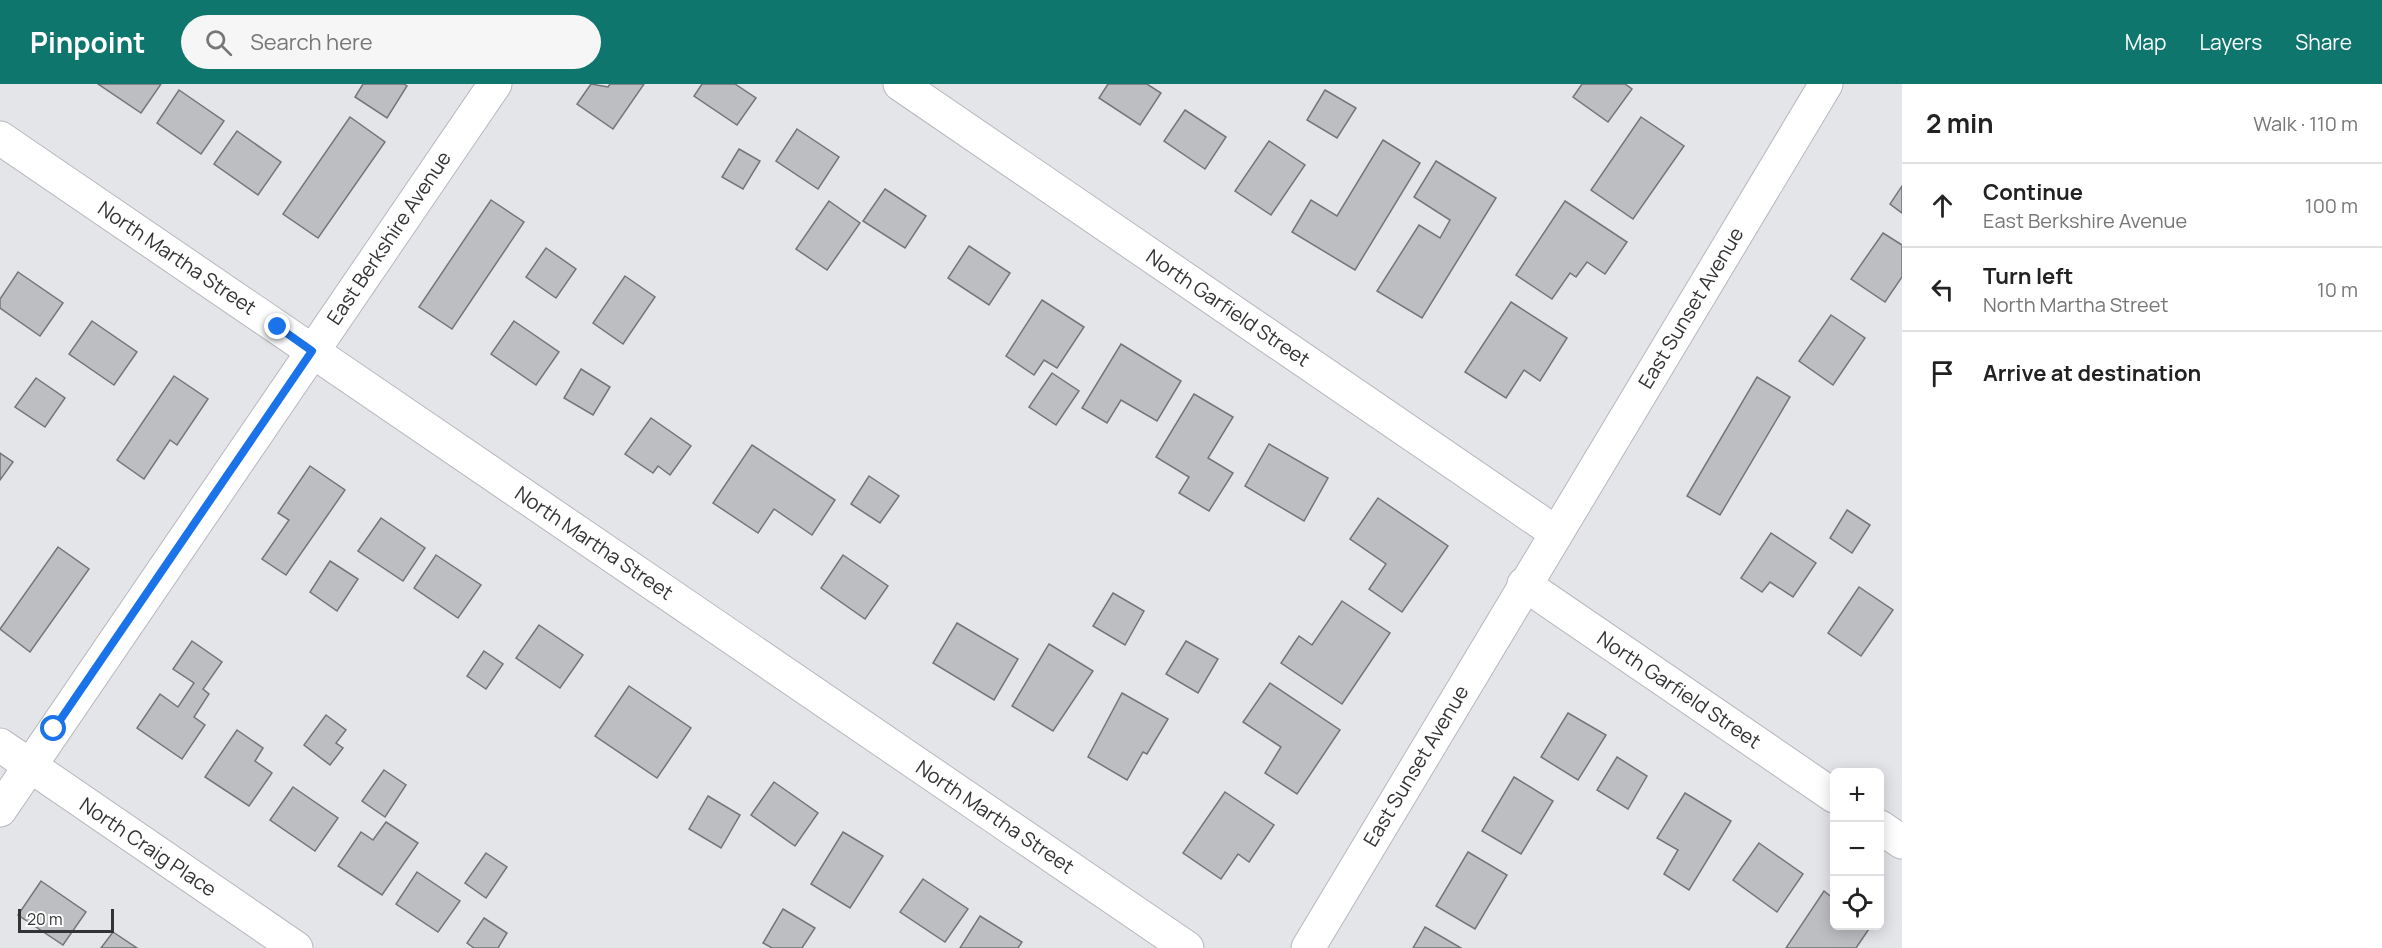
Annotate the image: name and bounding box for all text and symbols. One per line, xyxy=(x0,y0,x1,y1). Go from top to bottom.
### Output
search box xyxy=(181,15,601,69)
text: Pinpoint xyxy=(30,23,145,61)
icon: search xyxy=(202,26,235,59)
text: Search here xyxy=(250,27,373,57)
text: Map xyxy=(2125,28,2166,56)
text: Layers xyxy=(2199,28,2262,56)
text: Share xyxy=(2295,28,2352,56)
text: 2 min xyxy=(1926,105,1994,141)
text: Walk · 110 m xyxy=(2253,110,2358,137)
street label: East Berkshire Avenue xyxy=(320,146,457,330)
text: Continue xyxy=(1983,177,2083,207)
icon: ahead xyxy=(1926,189,1959,222)
text: 100 m xyxy=(2305,192,2358,219)
street label: North Martha Street xyxy=(93,195,262,321)
text: East Berkshire Avenue xyxy=(1983,207,2187,234)
street label: East Sunset Avenue xyxy=(1632,222,1749,393)
street label: North Garfield Street xyxy=(1141,243,1315,372)
text: Turn left xyxy=(1983,261,2073,291)
icon: left xyxy=(1926,273,1959,306)
text: 10 m xyxy=(2317,276,2358,303)
text: North Martha Street xyxy=(1983,291,2169,318)
route end xyxy=(264,313,290,339)
icon: arrive xyxy=(1926,357,1959,390)
text: Arrive at destination xyxy=(1983,358,2201,388)
street label: North Martha Street xyxy=(510,480,679,606)
street label: North Garfield Street xyxy=(1592,625,1766,754)
street label: East Sunset Avenue xyxy=(1357,680,1474,851)
route start xyxy=(40,715,66,741)
street label: North Martha Street xyxy=(911,754,1080,880)
map controls xyxy=(1830,768,1884,930)
button: + xyxy=(1830,768,1884,822)
street label: North Craig Place xyxy=(75,791,222,902)
button: − xyxy=(1830,822,1884,876)
button: locate xyxy=(1830,876,1884,930)
scale bar xyxy=(18,906,114,934)
text: 20 m xyxy=(27,908,63,930)

